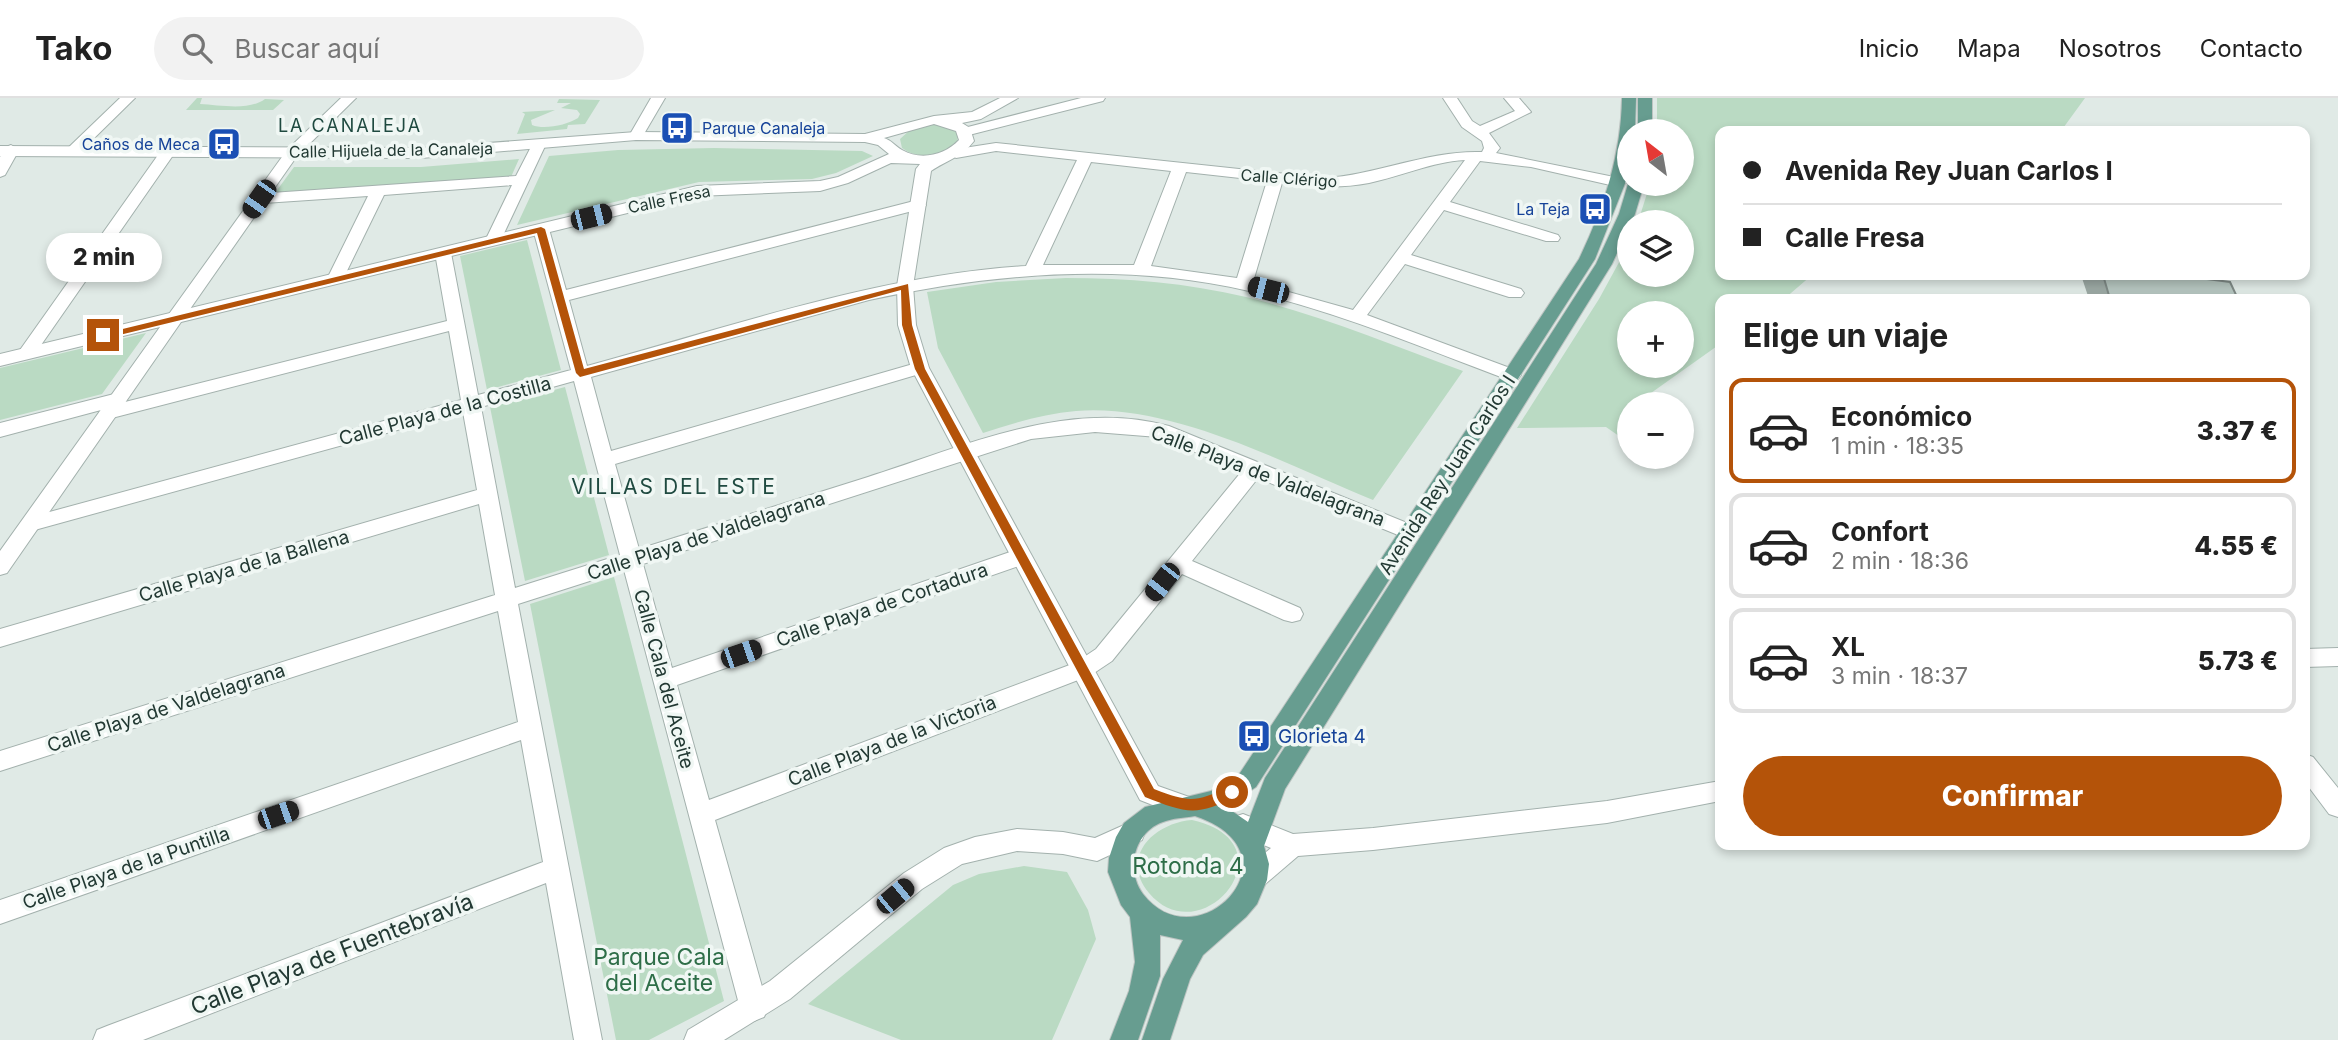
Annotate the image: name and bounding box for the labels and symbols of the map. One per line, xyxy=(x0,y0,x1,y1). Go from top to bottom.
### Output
bus stop icon: Parque Canaleja xyxy=(658,109,696,147)
district label: LA CANALEJA xyxy=(278,115,422,136)
place label: Parque Canaleja xyxy=(702,118,825,138)
north arrow xyxy=(1617,119,1694,196)
bus stop icon: Caños de Meca xyxy=(205,125,243,163)
place label: Caños de Meca xyxy=(82,134,200,154)
street label: Calle Hijuela de la Canaleja xyxy=(289,138,493,162)
street label: Calle Clérigo xyxy=(1240,165,1338,191)
car xyxy=(239,176,280,222)
street label: Calle Fresa xyxy=(626,181,712,217)
bus stop icon: La Teja xyxy=(1576,190,1614,228)
place label: La Teja xyxy=(1516,199,1570,219)
car xyxy=(569,202,614,232)
callout: 2 min xyxy=(45,233,161,282)
car xyxy=(1246,275,1291,305)
route end xyxy=(87,319,119,351)
street label: Avenida Rey Juan Carlos I xyxy=(1374,371,1520,579)
street label: Calle Playa de la Costilla xyxy=(336,372,554,450)
street label: Calle Playa de Valdelagrana xyxy=(1148,421,1388,531)
district label: VILLAS DEL ESTE xyxy=(571,474,777,499)
street label: Calle Playa de Valdelagrana xyxy=(584,487,828,585)
street label: Calle Playa de la Ballena xyxy=(136,525,352,607)
street label: Calle Playa de Cortadura xyxy=(773,558,991,652)
car xyxy=(1141,559,1184,605)
street label: Calle Cala del Aceite xyxy=(629,587,699,771)
car xyxy=(718,637,765,671)
street label: Calle Playa de Valdelagrana xyxy=(44,659,288,757)
street label: Calle Playa de la Victoria xyxy=(785,691,999,791)
bus stop icon: Glorieta 4 xyxy=(1235,717,1273,755)
place label: Glorieta 4 xyxy=(1278,725,1366,748)
route start xyxy=(1216,776,1248,808)
car xyxy=(255,798,302,832)
street label: Calle Playa de la Puntilla xyxy=(19,822,233,914)
park label: Rotonda 4 xyxy=(1132,852,1244,880)
car xyxy=(873,874,918,918)
street label: Calle Playa de Fuentebravía xyxy=(187,887,477,1021)
park label: Parque Cala del Aceite xyxy=(593,943,725,997)

